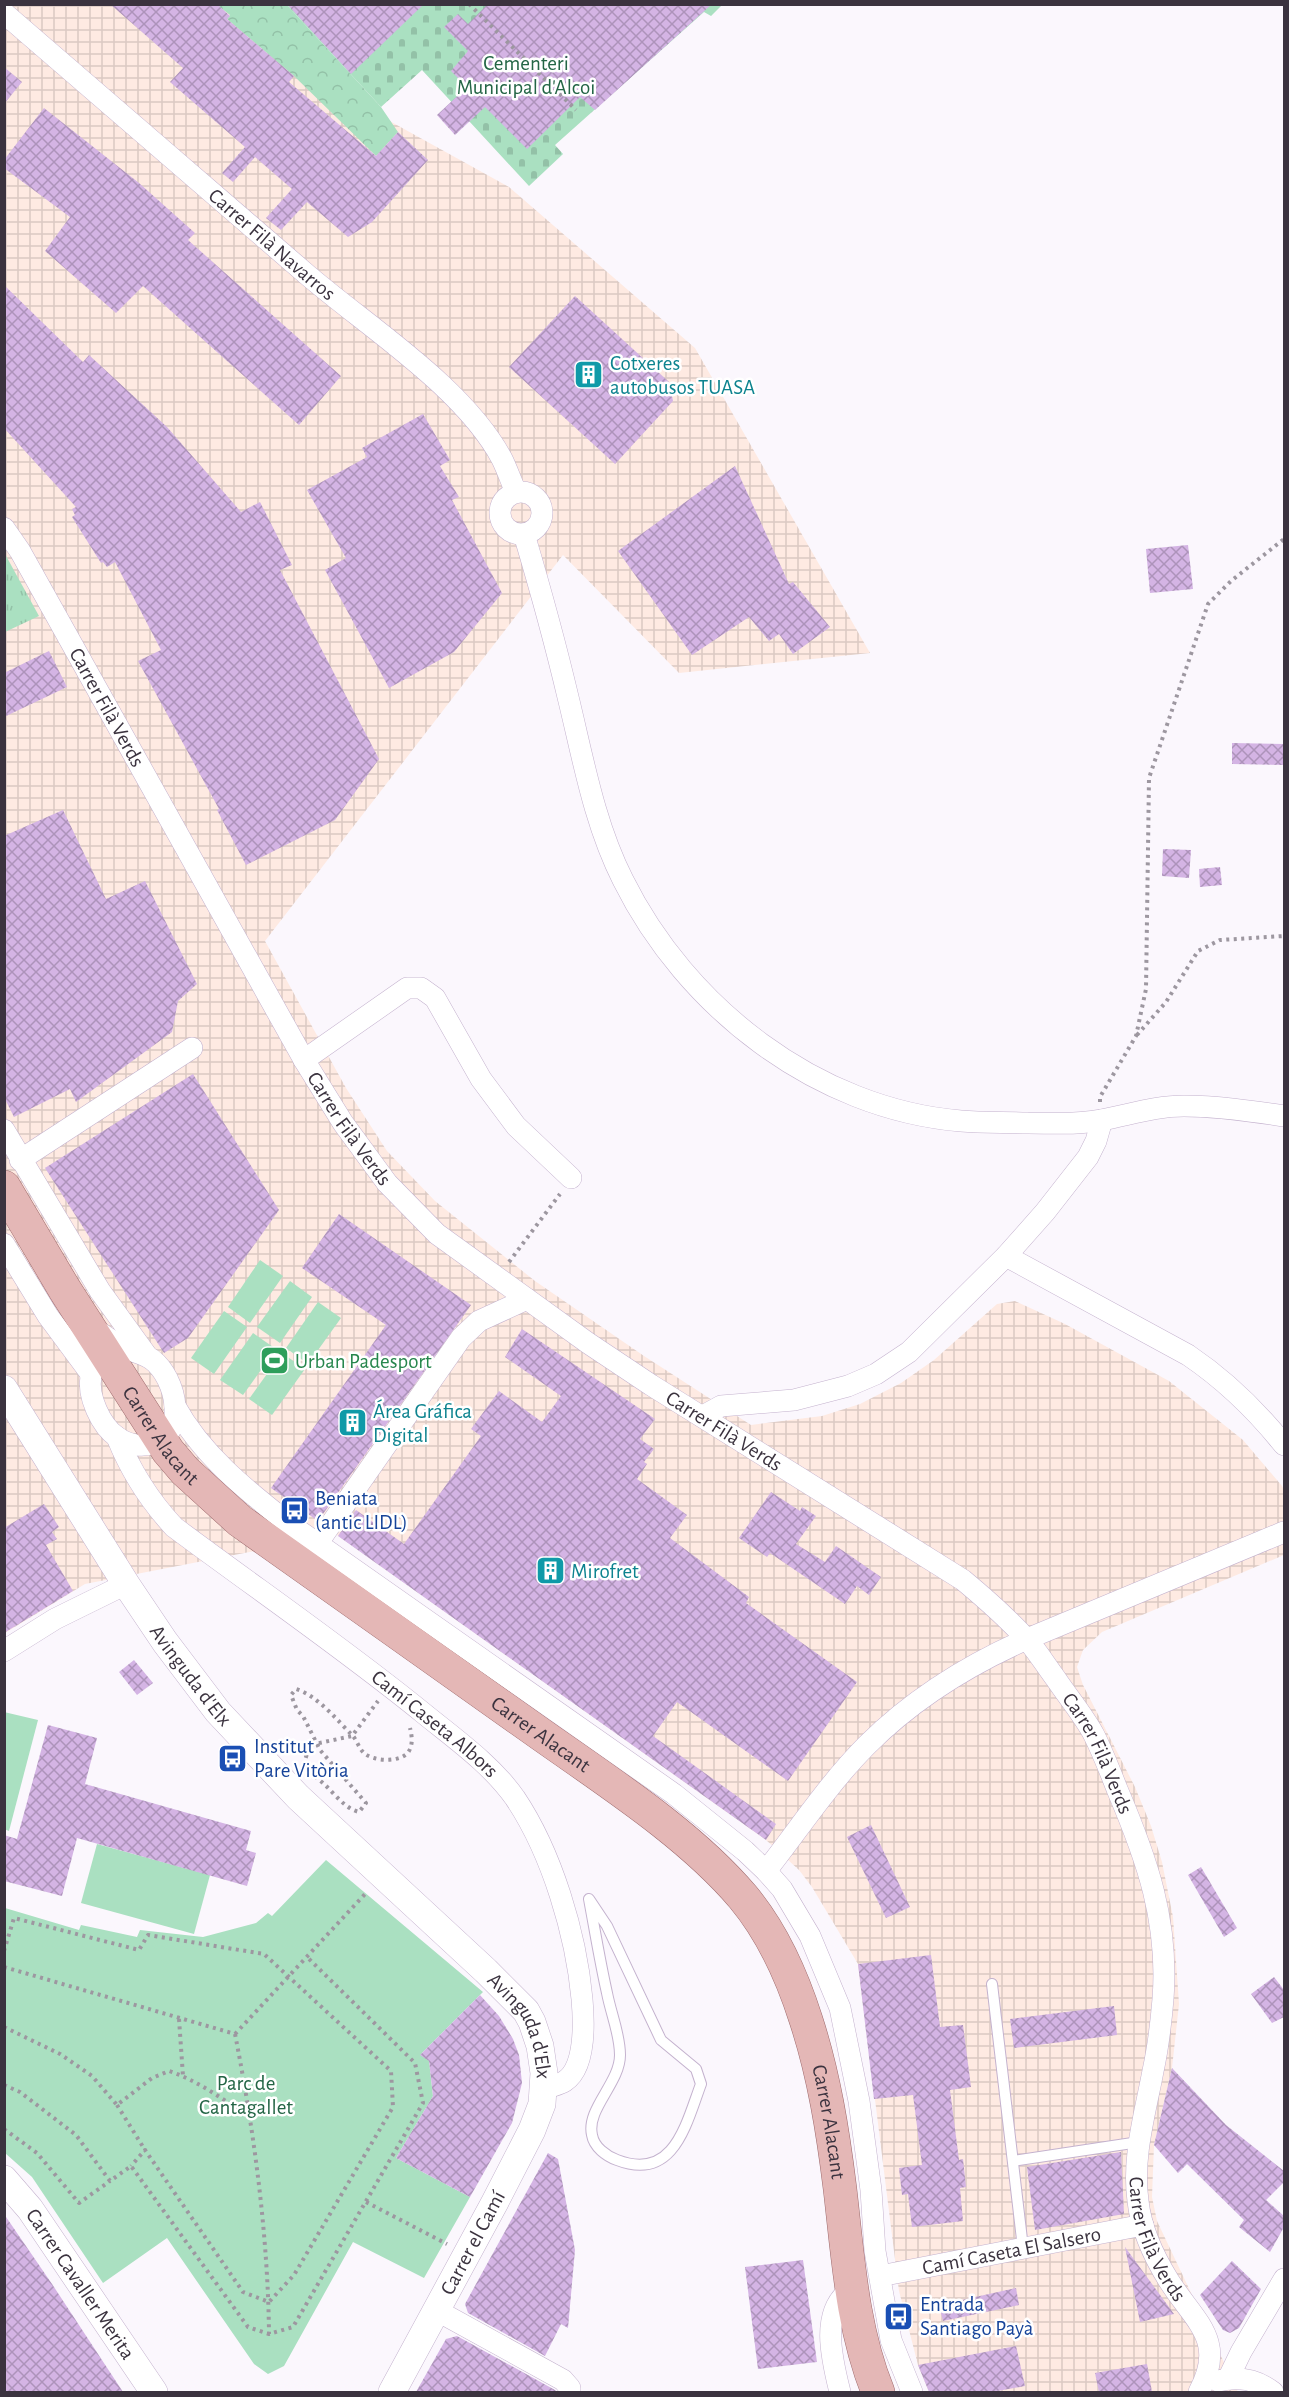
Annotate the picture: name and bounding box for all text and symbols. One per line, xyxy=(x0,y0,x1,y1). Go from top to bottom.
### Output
park label: Cementeri Municipal d'Alcoi xyxy=(457,53,595,98)
street label: Carrer Filà Navarros xyxy=(205,184,339,304)
place label: Cotxeres autobusos TUASA xyxy=(610,353,755,398)
building icon: Cotxeres autobusos TUASA xyxy=(573,359,605,391)
street label: Carrer Filà Verds xyxy=(66,644,149,770)
street label: Carrer Filà Verds xyxy=(303,1068,395,1189)
sports icon: Urban Padesport xyxy=(258,1345,290,1377)
place label: Urban Padesport xyxy=(295,1351,432,1372)
street label: Carrer Alacant xyxy=(119,1382,203,1489)
street label: Carrer Filà Verds xyxy=(662,1387,786,1475)
place label: Área Gráfica Digital xyxy=(373,1399,472,1446)
building icon: Área Gráfica Digital xyxy=(336,1407,368,1439)
place label: Beniata (antic LIDL) xyxy=(315,1488,408,1533)
bus stop icon: Beniata (antic LIDL) xyxy=(278,1494,310,1526)
building icon: Mirofret xyxy=(534,1555,566,1587)
place label: Mirofret xyxy=(571,1561,639,1582)
street label: Avinguda d'Elx xyxy=(146,1621,236,1730)
street label: Camí Caseta Albors xyxy=(368,1666,502,1781)
street label: Carrer Filà Verds xyxy=(1059,1689,1137,1817)
street label: Carrer Alacant xyxy=(487,1692,594,1776)
place label: Institut Pare Vitòria xyxy=(254,1736,349,1781)
bus stop icon: Institut Pare Vitòria xyxy=(217,1742,249,1774)
street label: Avinguda d'Elx xyxy=(484,1969,555,2080)
street label: Carrer Alacant xyxy=(809,2062,849,2181)
park label: Parc de Cantagallet xyxy=(199,2073,293,2118)
street label: Carrer Filà Verds xyxy=(1126,2176,1190,2305)
street label: Carrer el Camí xyxy=(437,2187,510,2298)
street label: Carrer Cavaller Merita xyxy=(22,2205,139,2363)
street label: Camí Caseta El Salsero xyxy=(920,2223,1103,2278)
place label: Entrada Santiago Payà xyxy=(920,2294,1034,2339)
bus stop icon: Entrada Santiago Payà xyxy=(883,2300,915,2332)

